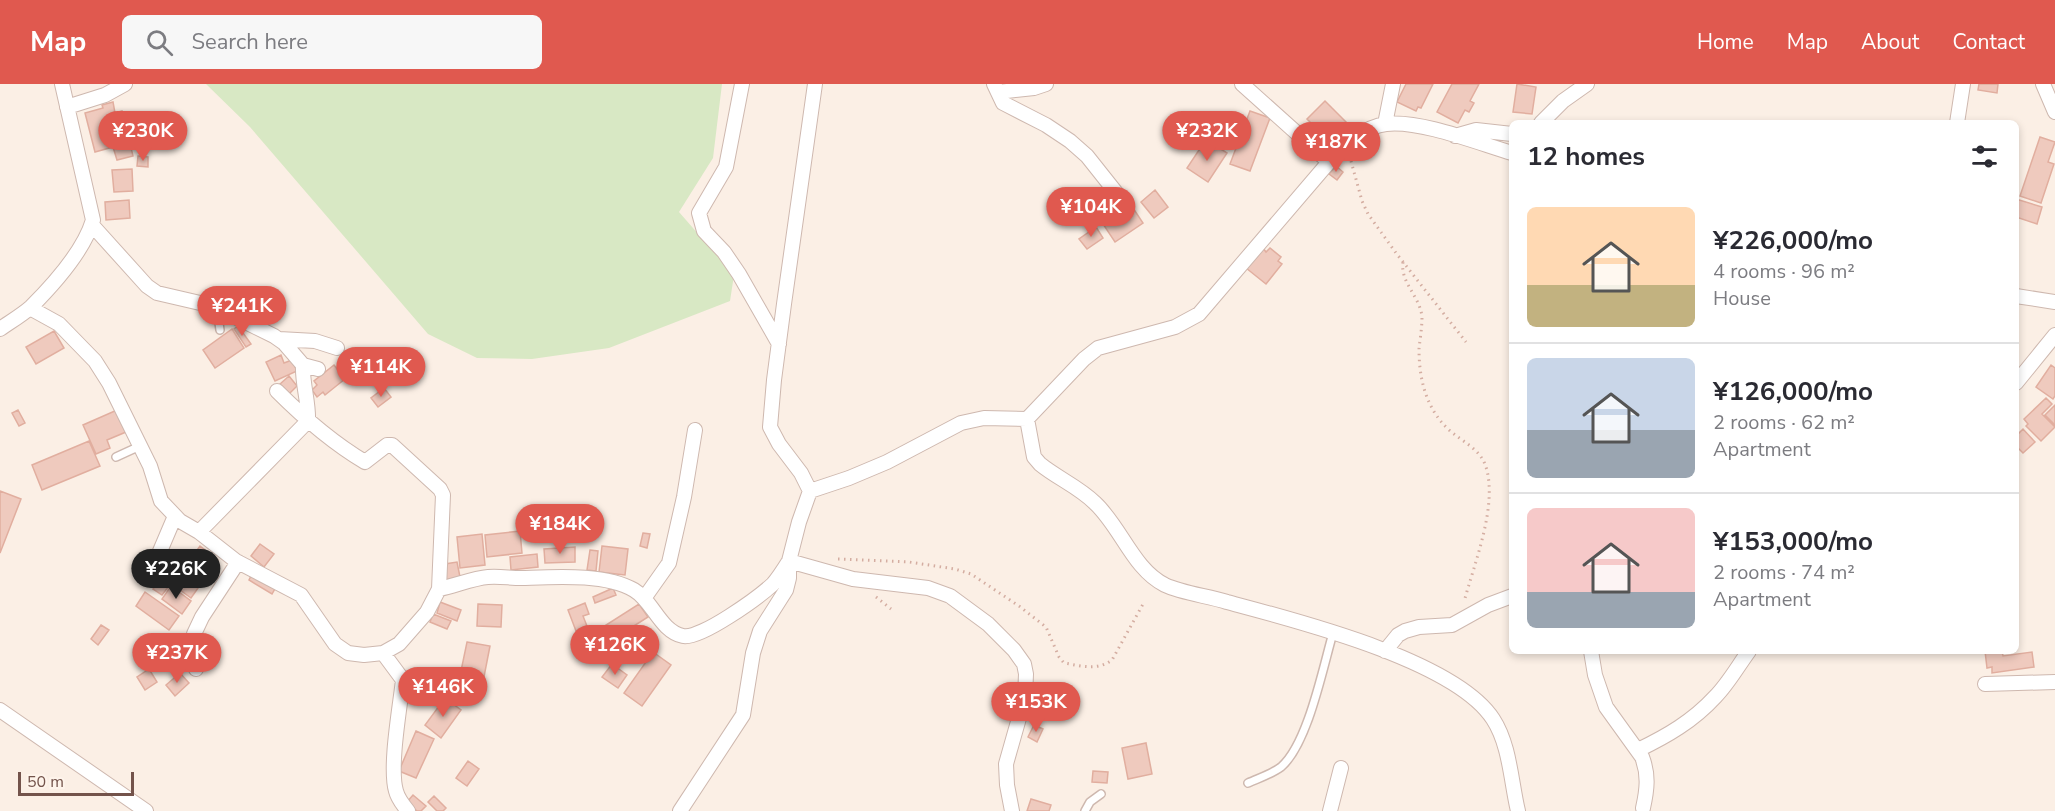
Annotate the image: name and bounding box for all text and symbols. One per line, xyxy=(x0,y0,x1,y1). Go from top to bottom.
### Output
search box xyxy=(122,15,542,69)
text: Map xyxy=(30,23,86,61)
icon: search xyxy=(143,26,176,59)
text: Search here xyxy=(191,27,308,57)
text: Home xyxy=(1697,28,1754,56)
text: Map xyxy=(1787,28,1828,56)
text: About xyxy=(1861,28,1919,56)
text: Contact xyxy=(1952,28,2025,56)
pin: ¥230K xyxy=(101,111,185,162)
pin: ¥232K xyxy=(1165,111,1249,162)
text: ¥230K xyxy=(112,117,174,144)
text: ¥232K xyxy=(1176,117,1238,144)
pin: ¥187K xyxy=(1294,122,1378,173)
text: ¥187K xyxy=(1305,128,1367,155)
text: 12 homes xyxy=(1527,139,1645,174)
icon: filters xyxy=(1968,140,2001,173)
pin: ¥104K xyxy=(1049,187,1133,238)
text: ¥104K xyxy=(1060,193,1122,220)
text: ¥226,000/mo xyxy=(1713,223,1873,258)
icon: home xyxy=(1575,231,1647,303)
text: 4 rooms · 96 m² xyxy=(1713,258,1855,285)
text: House xyxy=(1713,285,1771,312)
pin: ¥241K xyxy=(200,286,284,337)
text: ¥241K xyxy=(211,292,273,319)
pin: ¥114K xyxy=(339,347,423,398)
text: ¥114K xyxy=(350,353,412,380)
text: ¥126,000/mo xyxy=(1713,374,1873,409)
icon: home xyxy=(1575,382,1647,454)
text: 2 rooms · 62 m² xyxy=(1713,409,1855,436)
text: Apartment xyxy=(1713,436,1811,463)
pin: ¥184K xyxy=(518,504,602,555)
text: ¥184K xyxy=(529,510,591,537)
text: ¥153,000/mo xyxy=(1713,524,1873,559)
icon: home xyxy=(1575,532,1647,604)
pin: ¥226K xyxy=(134,549,218,600)
text: ¥226K xyxy=(145,555,207,582)
text: 2 rooms · 74 m² xyxy=(1713,559,1855,586)
text: Apartment xyxy=(1713,586,1811,613)
pin: ¥126K xyxy=(573,625,657,676)
text: ¥126K xyxy=(584,631,646,658)
pin: ¥237K xyxy=(135,633,219,684)
text: ¥237K xyxy=(146,639,208,666)
pin: ¥146K xyxy=(401,667,485,718)
text: ¥146K xyxy=(412,673,474,700)
pin: ¥153K xyxy=(994,682,1078,733)
text: ¥153K xyxy=(1005,688,1067,715)
scale bar xyxy=(18,769,134,796)
text: 50 m xyxy=(27,771,64,793)

